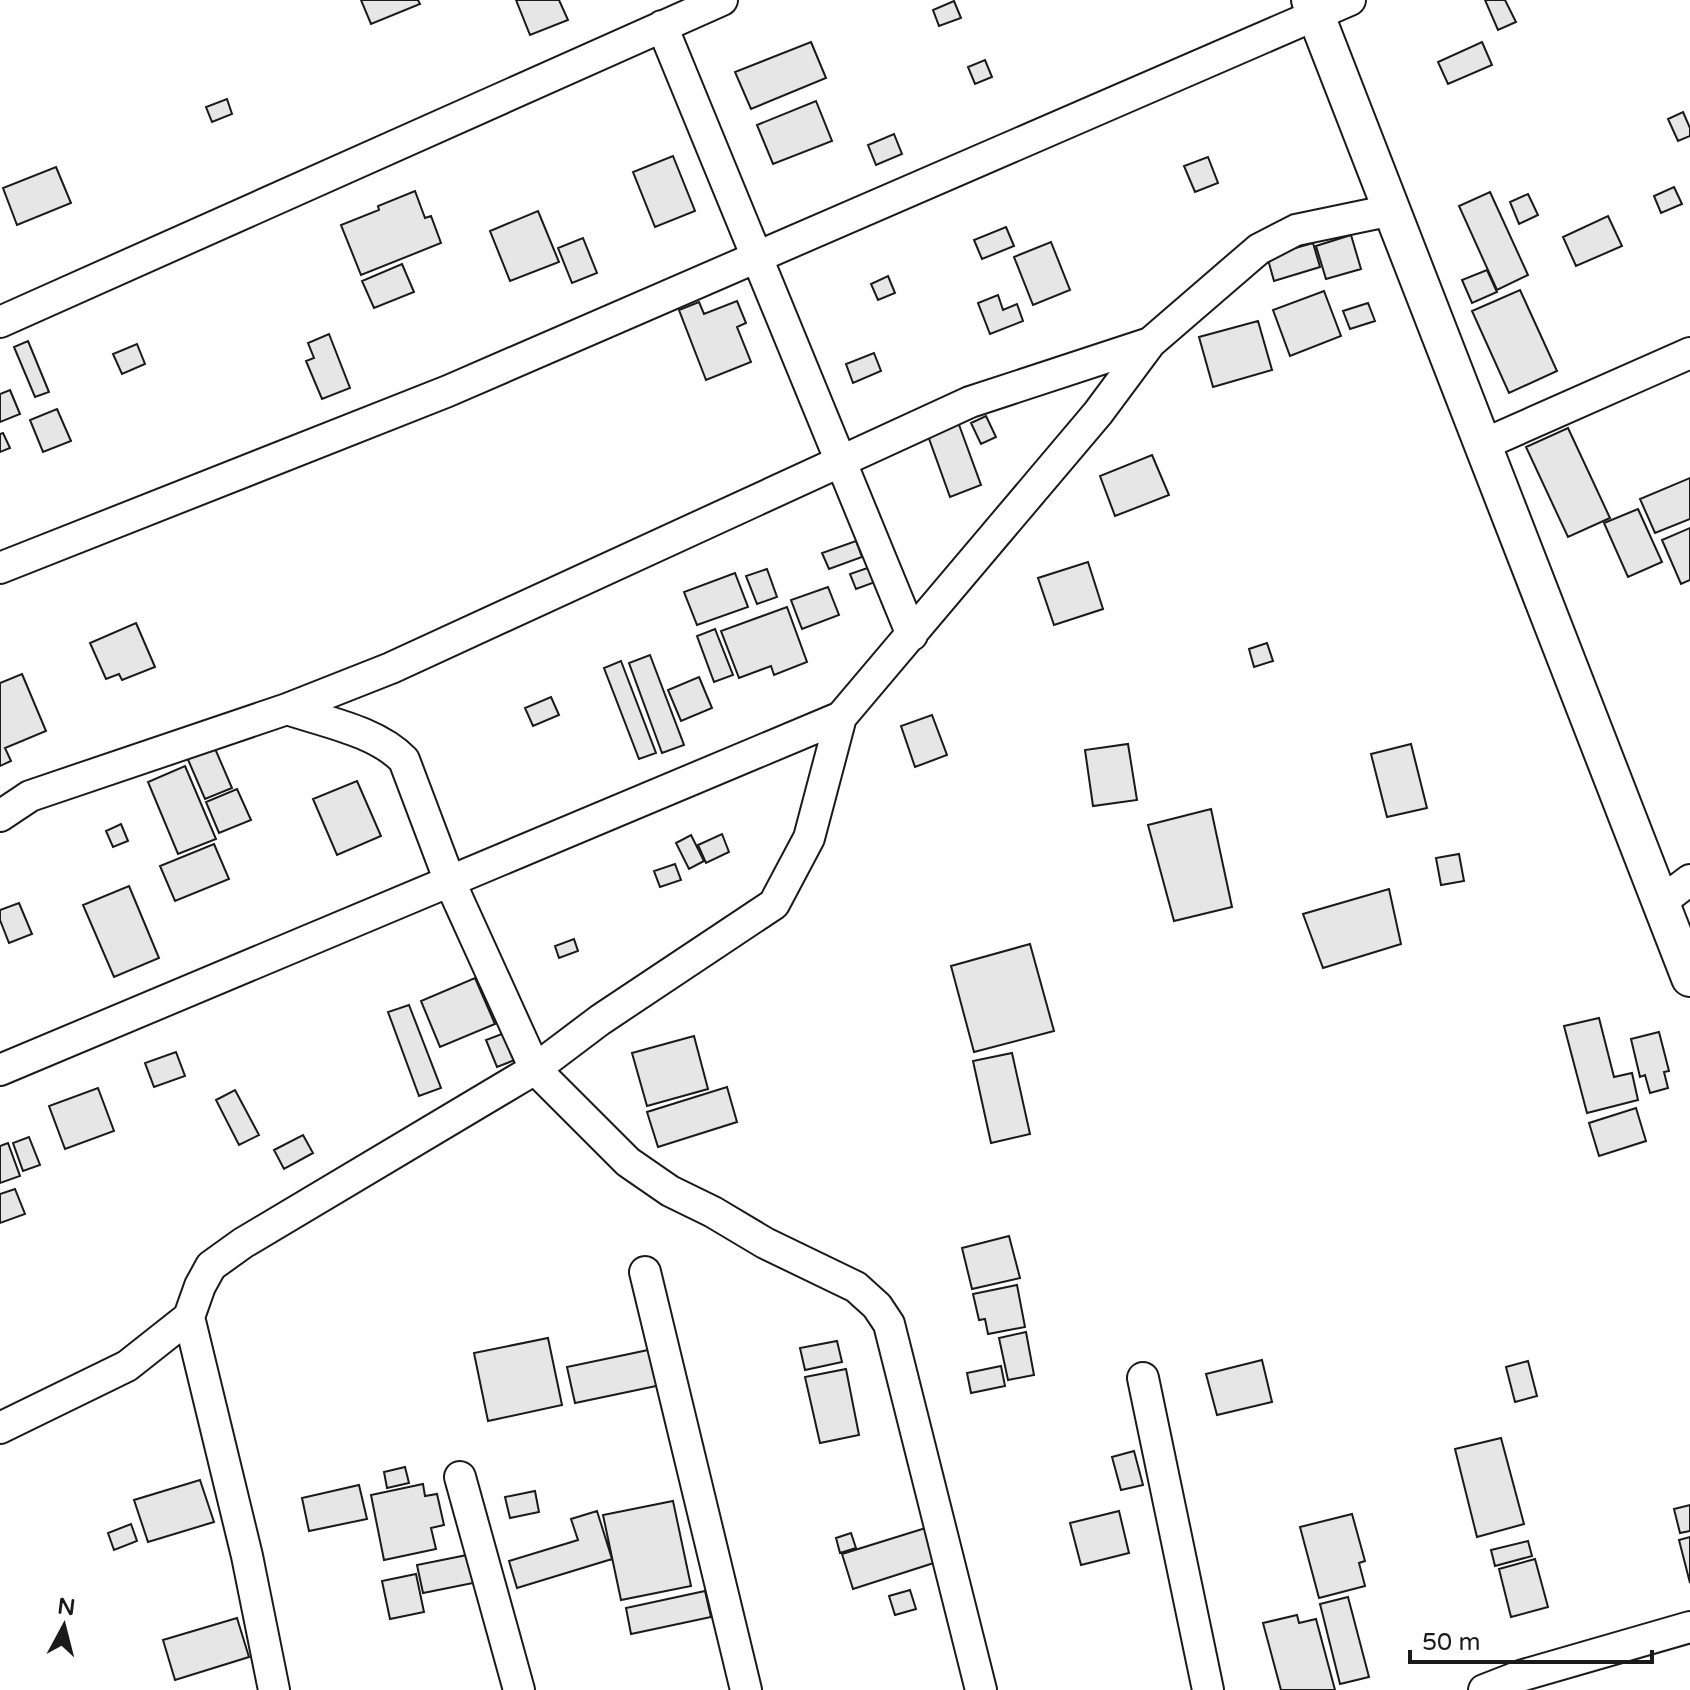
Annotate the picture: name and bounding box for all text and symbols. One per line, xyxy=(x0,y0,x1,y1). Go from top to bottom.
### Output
north arrow xyxy=(24,1586,104,1666)
text: N xyxy=(56,1593,77,1621)
scale bar xyxy=(1410,1614,1652,1664)
text: 50 m xyxy=(1422,1628,1480,1657)

